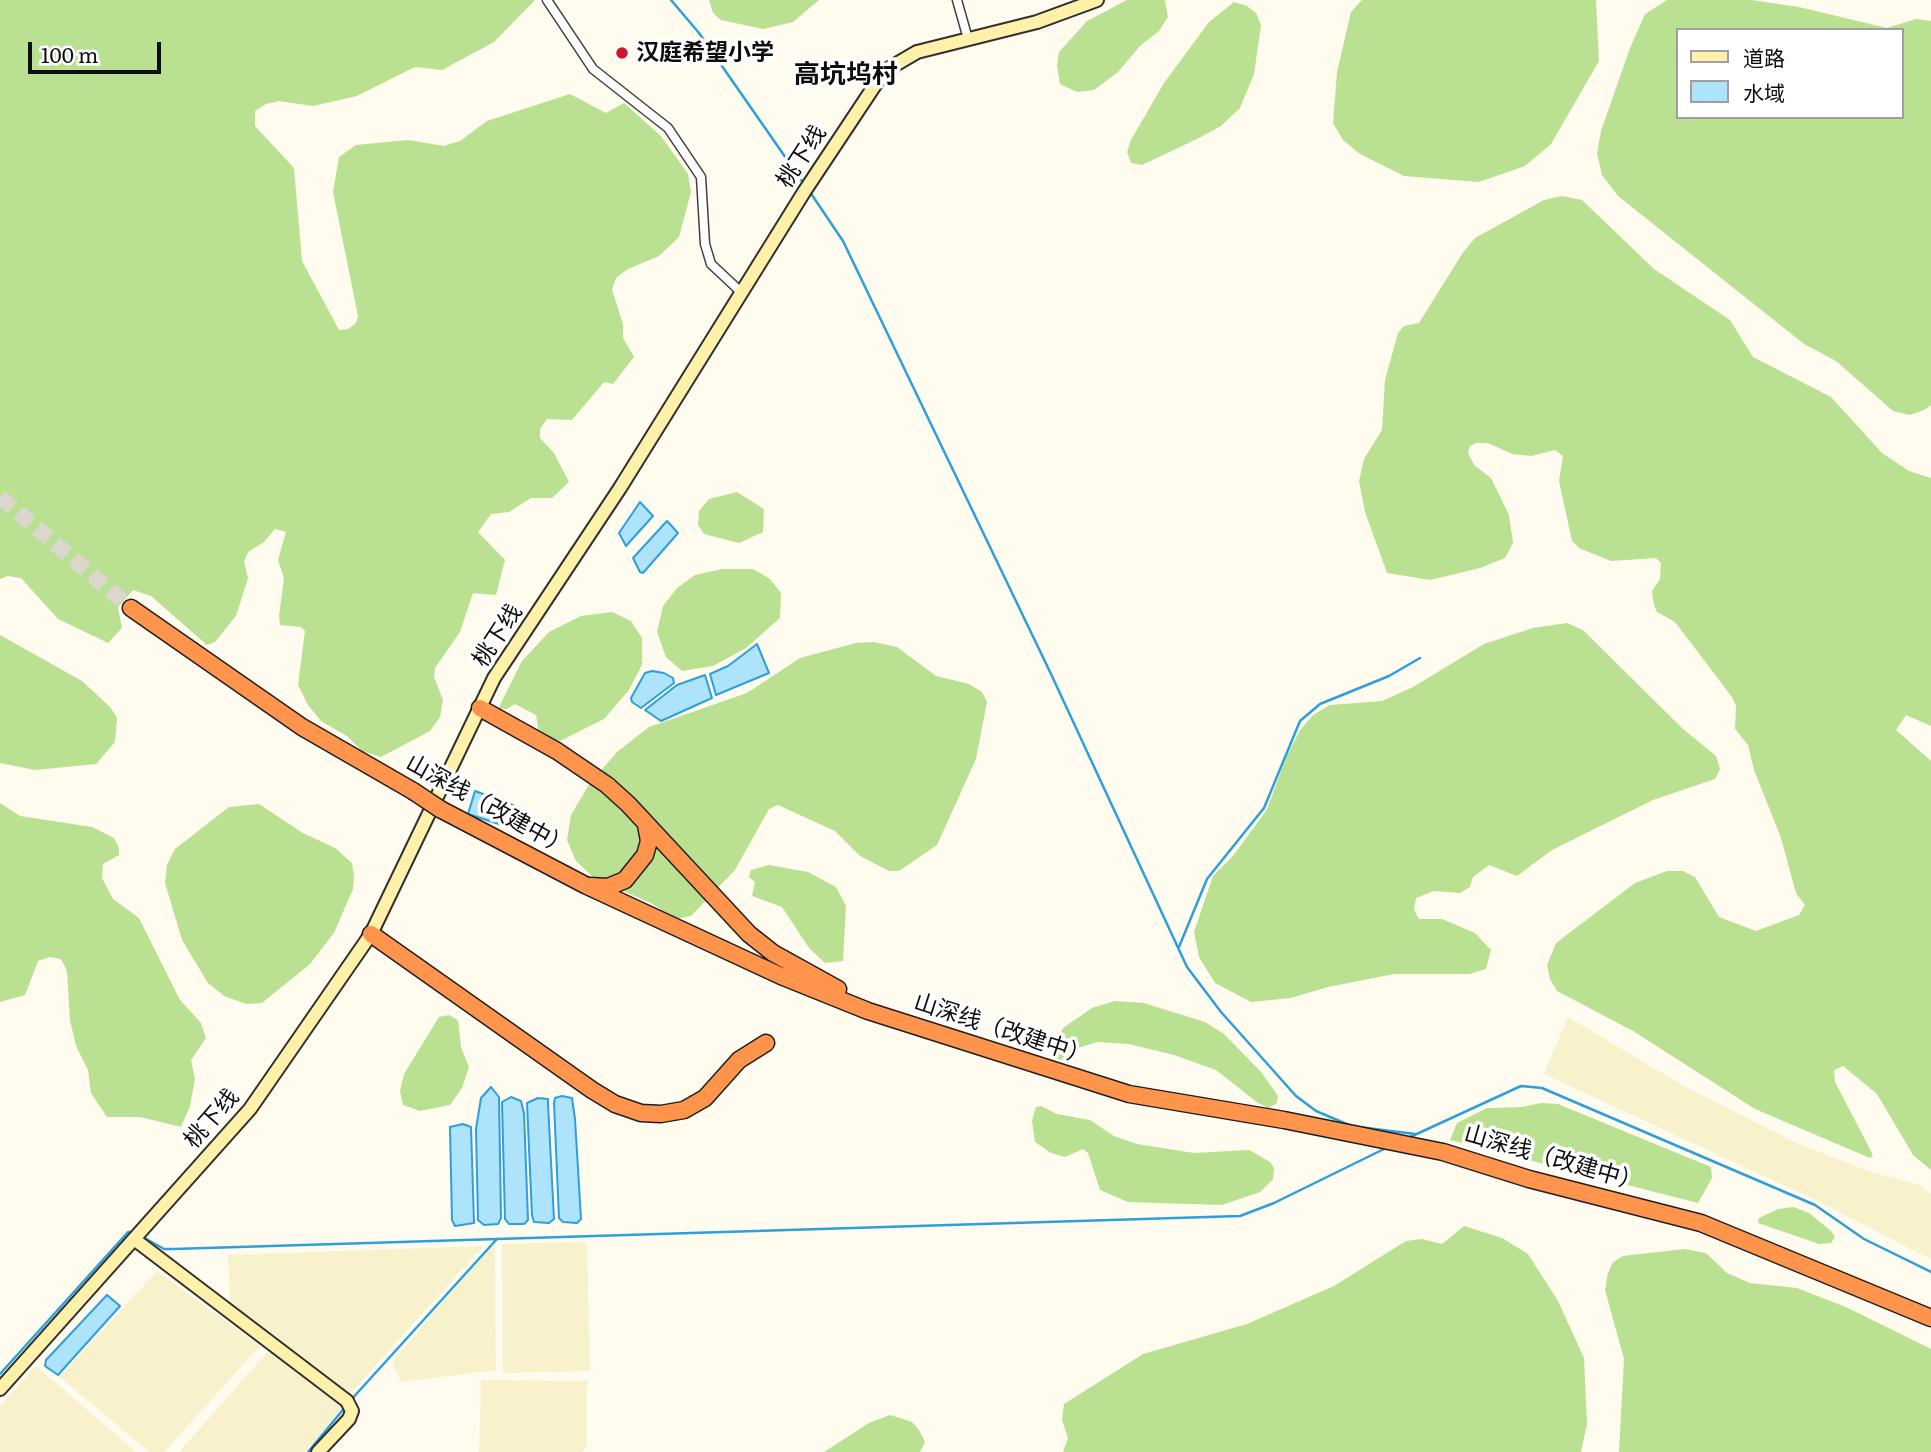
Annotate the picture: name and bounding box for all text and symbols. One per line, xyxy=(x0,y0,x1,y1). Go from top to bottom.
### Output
scale bar xyxy=(32,28,164,72)
legend xyxy=(1675,28,1903,119)
text: 100 m xyxy=(41,38,98,69)
place label: 汉庭希望小学 xyxy=(636,39,774,67)
text: 道路 xyxy=(1743,41,1785,72)
marker: 汉庭希望小学 xyxy=(614,45,630,61)
district label: 高坑坞村 xyxy=(794,59,898,91)
text: 水域 xyxy=(1743,76,1785,107)
street label: 桃下线 xyxy=(772,121,832,193)
street label: 桃下线 xyxy=(468,600,528,672)
street label: 山深线（改建中） xyxy=(401,749,575,863)
street label: 山深线（改建中） xyxy=(910,988,1094,1072)
street label: 桃下线 xyxy=(179,1084,245,1154)
street label: 山深线（改建中） xyxy=(1461,1120,1645,1198)

